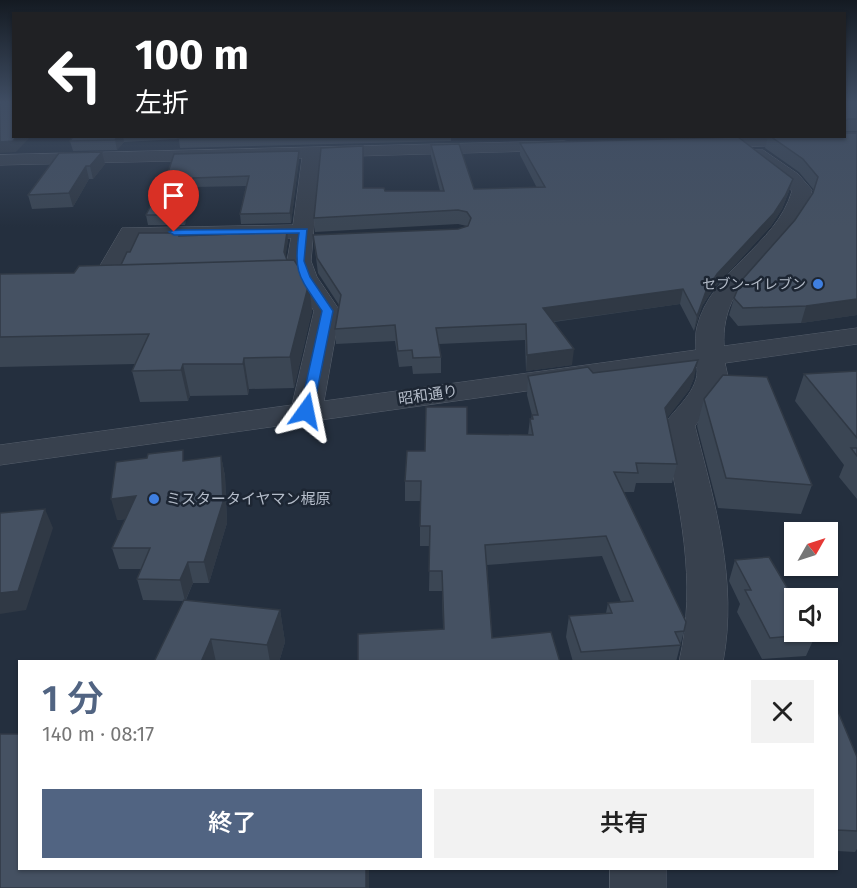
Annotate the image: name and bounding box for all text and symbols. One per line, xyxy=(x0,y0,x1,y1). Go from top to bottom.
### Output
text: 100 m xyxy=(135,30,249,80)
icon: left xyxy=(36,36,114,114)
text: 左折 xyxy=(135,87,189,119)
pin xyxy=(148,170,199,232)
icon: arrive xyxy=(157,179,190,212)
place label: セブン-イレブン xyxy=(702,276,806,293)
marker: セブン-イレブン xyxy=(811,277,825,291)
position arrow xyxy=(274,379,338,443)
street label: 昭和通り xyxy=(397,382,459,408)
place label: ミスタータイヤマン梶原 xyxy=(166,490,331,508)
marker: ミスタータイヤマン梶原 xyxy=(147,492,161,506)
north arrow xyxy=(784,522,838,576)
map controls xyxy=(784,522,838,642)
button: sound xyxy=(784,588,838,642)
text: 1 分 xyxy=(42,677,103,721)
button: close xyxy=(751,680,814,743)
text: 140 m · 08:17 xyxy=(42,722,154,746)
button: 終了 xyxy=(42,789,422,858)
button: 共有 xyxy=(434,789,814,858)

